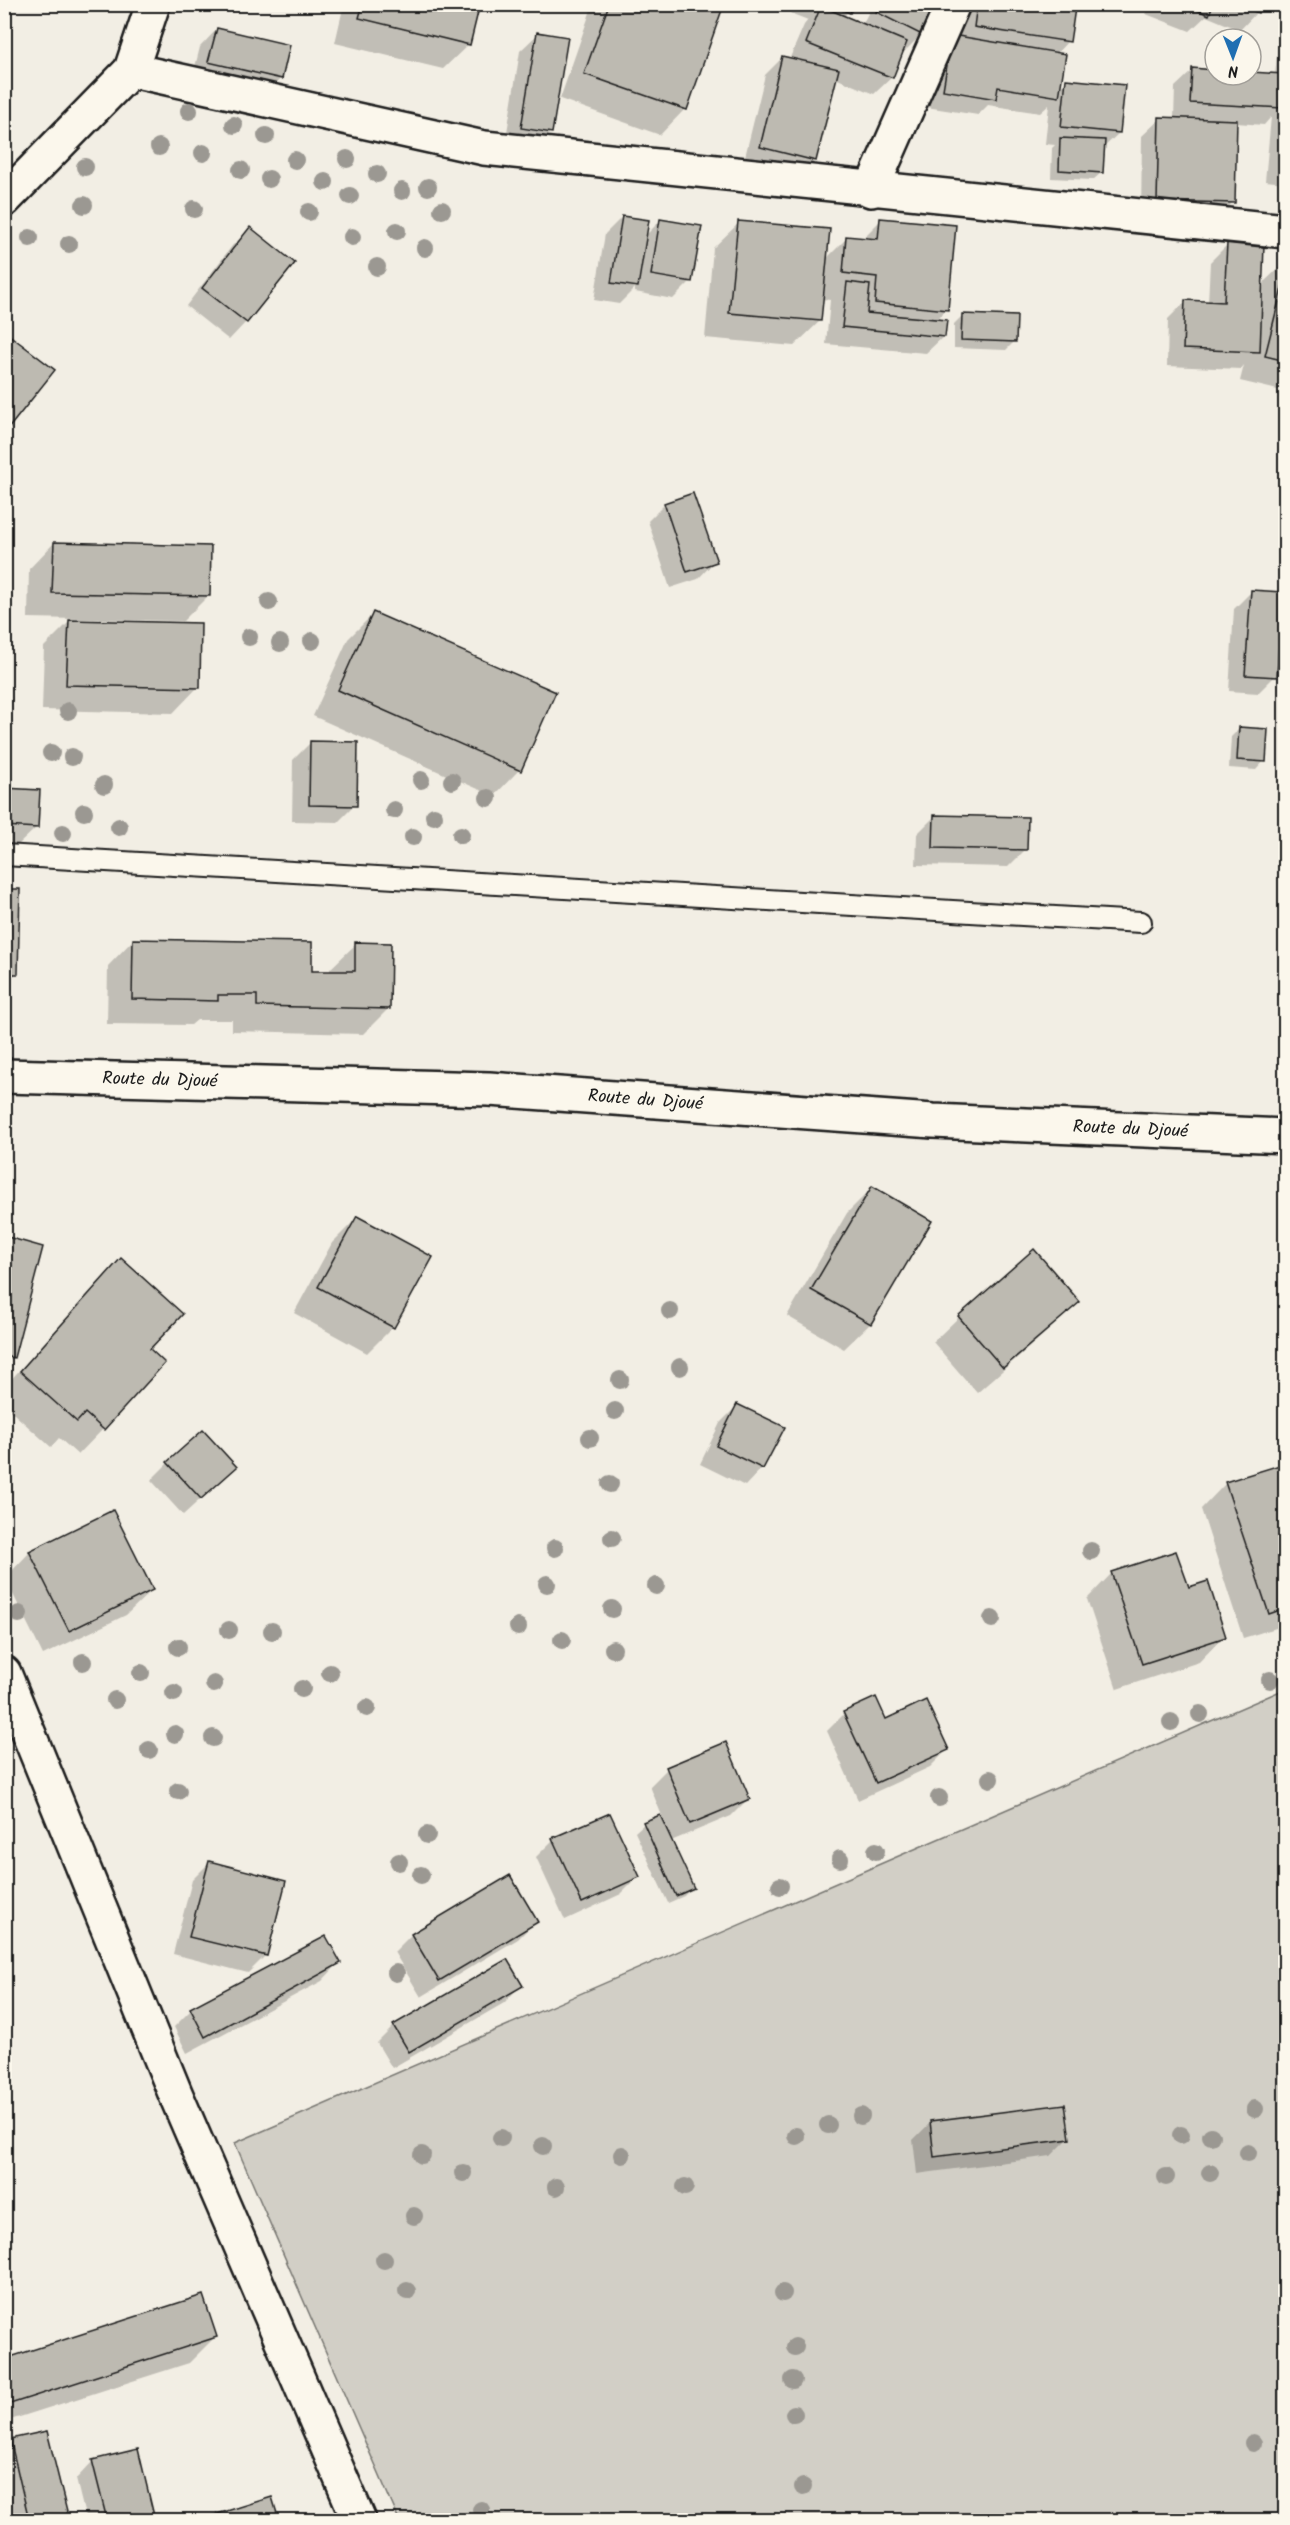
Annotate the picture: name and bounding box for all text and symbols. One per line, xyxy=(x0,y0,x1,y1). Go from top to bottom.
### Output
north arrow xyxy=(1203,27,1263,87)
text: N xyxy=(1228,58,1239,83)
street label: Route du Djoué xyxy=(102,1064,219,1096)
street label: Route du Djoué xyxy=(587,1082,705,1119)
street label: Route du Djoué xyxy=(1072,1112,1190,1146)

